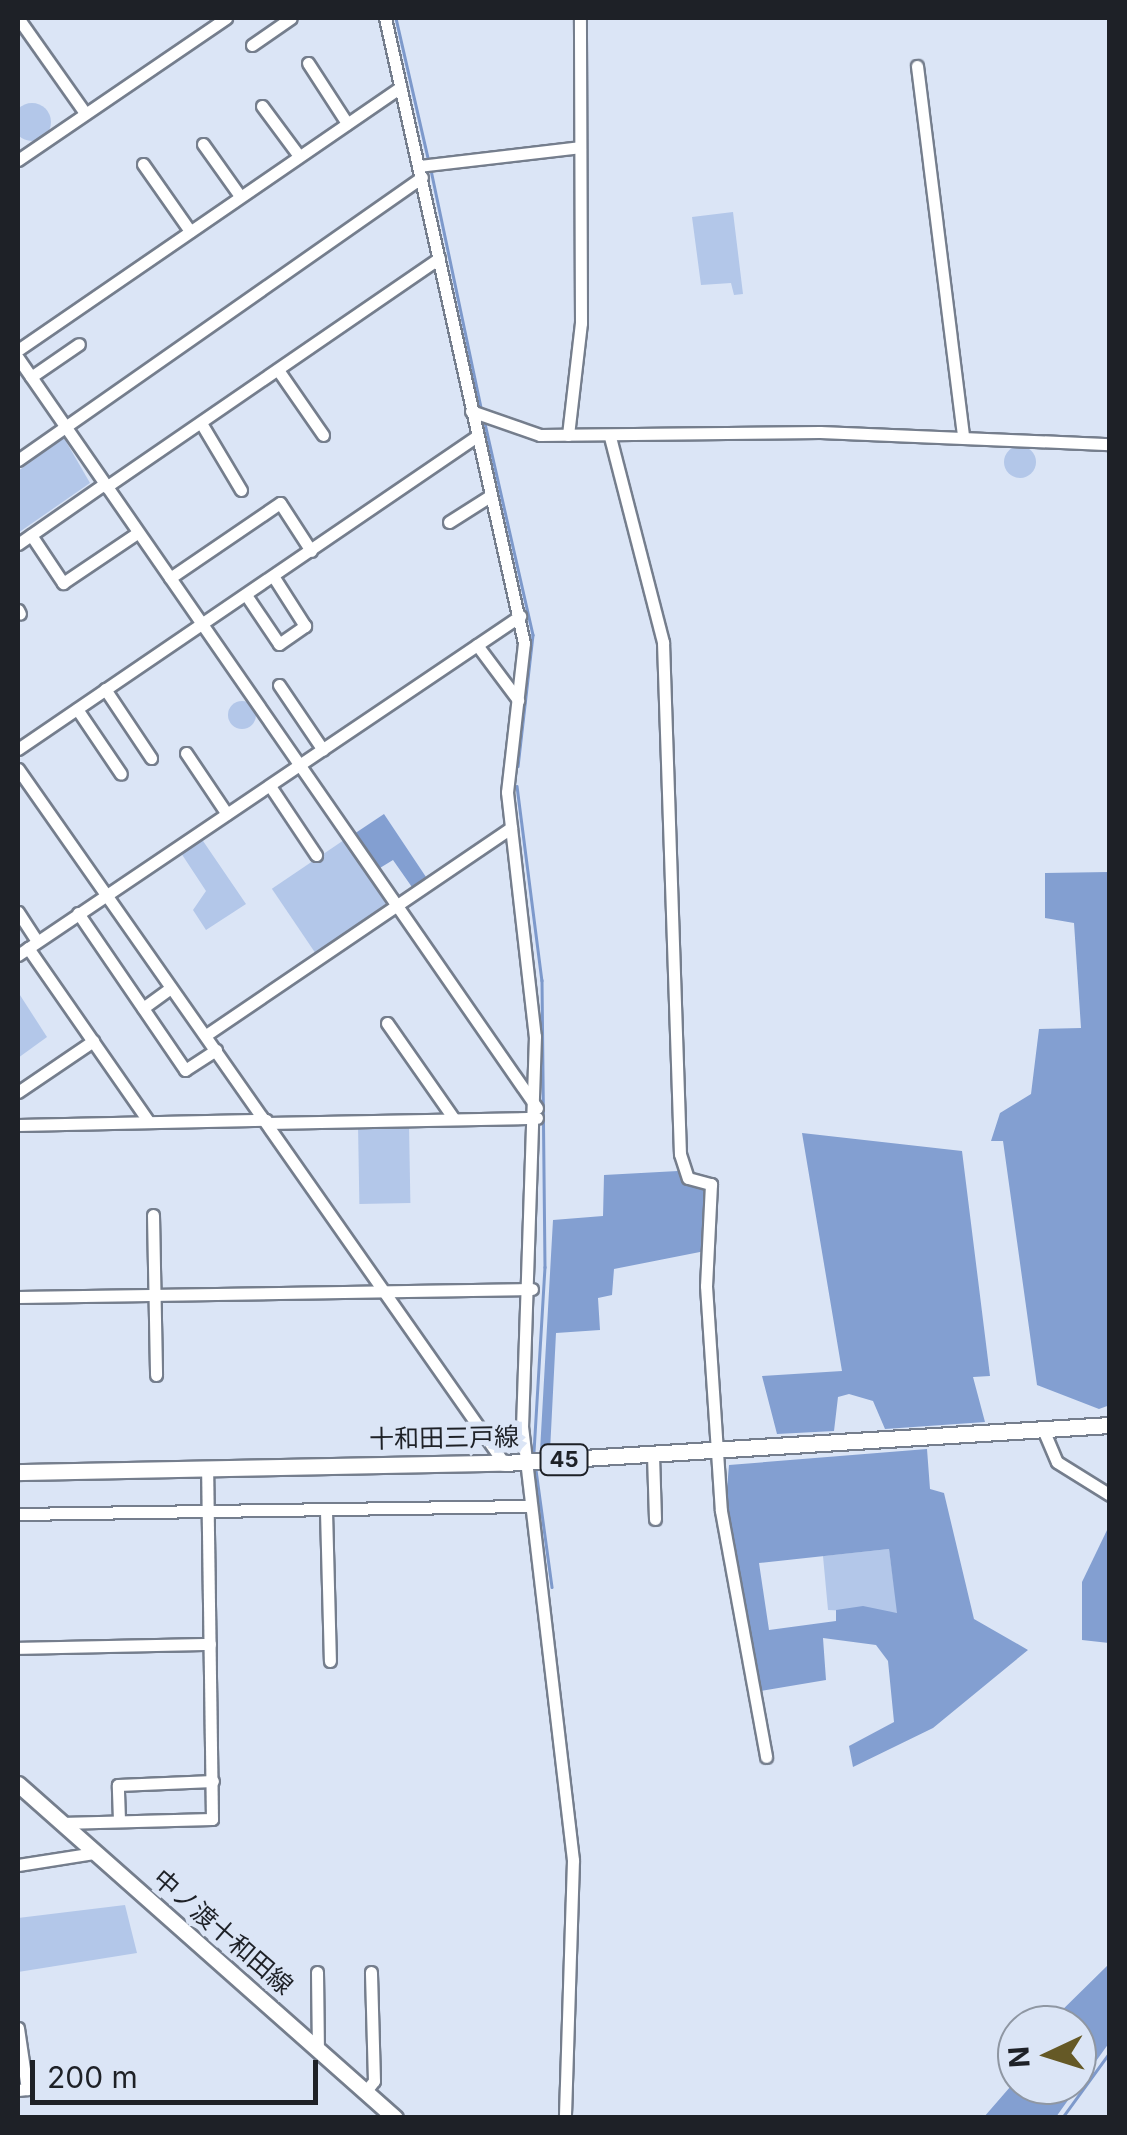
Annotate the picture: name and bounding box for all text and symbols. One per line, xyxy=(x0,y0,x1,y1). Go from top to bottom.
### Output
street label: 十和田三戸線 xyxy=(369,1422,519,1454)
road number: 45 xyxy=(539,1443,589,1477)
street label: 中ノ渡十和田線 xyxy=(147,1863,299,2001)
north arrow xyxy=(997,2005,1097,2105)
scale bar xyxy=(35,2040,322,2102)
text: N xyxy=(1001,2045,1037,2069)
text: 200 m xyxy=(47,2059,138,2095)

